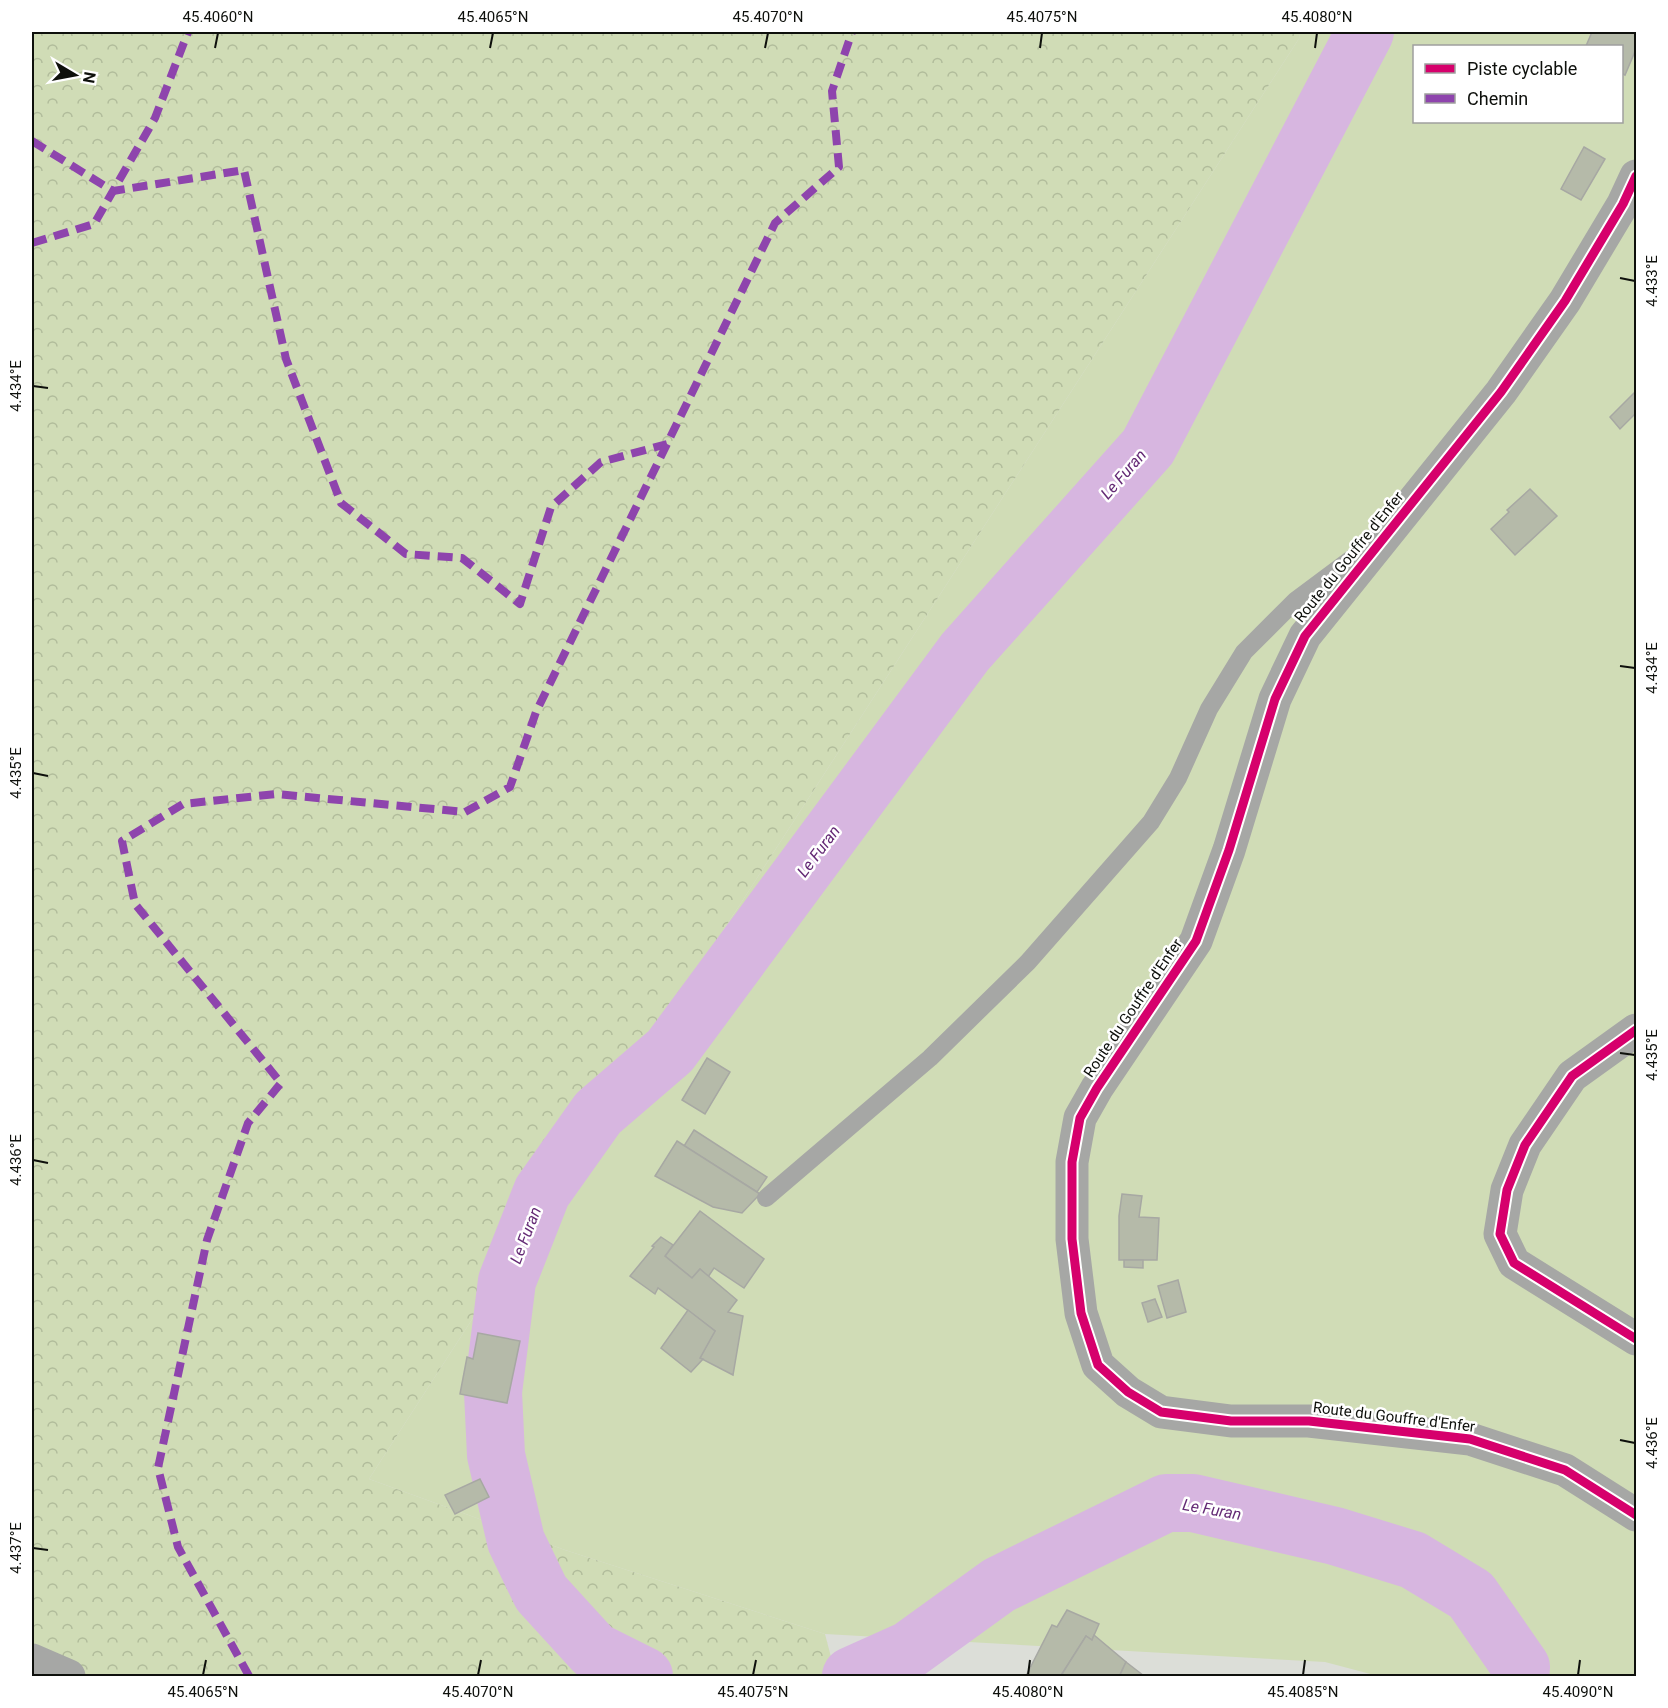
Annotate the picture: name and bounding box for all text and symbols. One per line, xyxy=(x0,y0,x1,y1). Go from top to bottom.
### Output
text: 45.4060°N xyxy=(183,8,253,26)
text: 45.4065°N xyxy=(458,8,528,26)
text: 45.4070°N xyxy=(733,8,803,26)
text: 45.4075°N xyxy=(1007,8,1077,26)
text: 45.4080°N xyxy=(1282,8,1352,26)
north arrow xyxy=(45,45,105,105)
legend xyxy=(1413,45,1623,123)
text: Piste cyclable xyxy=(1467,58,1577,79)
text: N xyxy=(79,70,100,85)
text: Chemin xyxy=(1467,88,1528,109)
text: 4.433°E xyxy=(1643,255,1661,307)
text: 4.434°E xyxy=(7,360,25,412)
water label: Le Furan xyxy=(1097,446,1150,503)
street label: Route du Gouffre d'Enfer xyxy=(1291,488,1407,626)
text: 4.434°E xyxy=(1643,642,1661,694)
text: 4.435°E xyxy=(7,747,25,799)
water label: Le Furan xyxy=(793,822,844,881)
street label: Route du Gouffre d'Enfer xyxy=(1080,935,1186,1081)
text: 4.435°E xyxy=(1643,1029,1661,1081)
text: 4.436°E xyxy=(7,1134,25,1186)
water label: Le Furan xyxy=(506,1204,545,1266)
street label: Route du Gouffre d'Enfer xyxy=(1312,1398,1476,1436)
text: 4.436°E xyxy=(1643,1417,1661,1469)
water label: Le Furan xyxy=(1181,1495,1243,1524)
text: 4.437°E xyxy=(7,1522,25,1574)
text: 45.4065°N xyxy=(168,1683,238,1701)
text: 45.4070°N xyxy=(443,1683,513,1701)
text: 45.4075°N xyxy=(718,1683,788,1701)
text: 45.4080°N xyxy=(993,1683,1063,1701)
text: 45.4085°N xyxy=(1268,1683,1338,1701)
text: 45.4090°N xyxy=(1543,1683,1613,1701)

